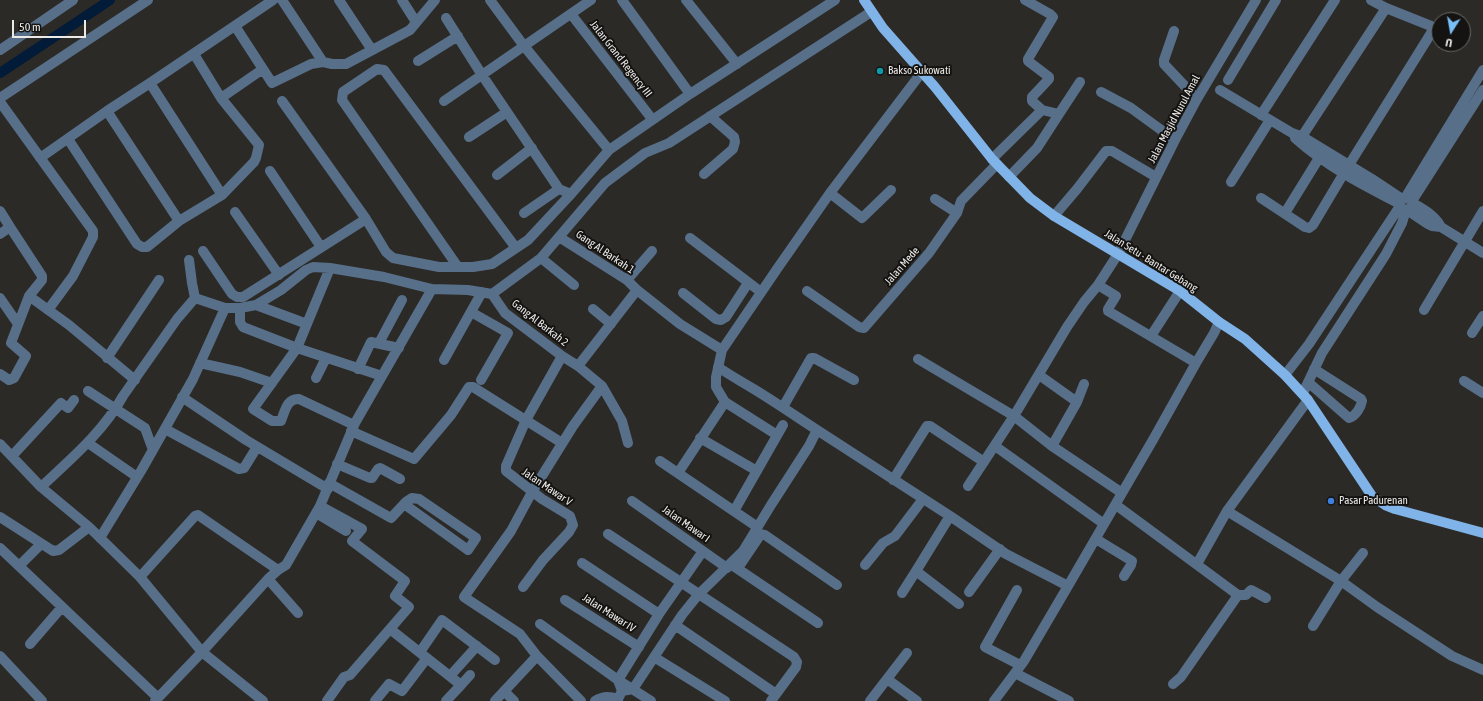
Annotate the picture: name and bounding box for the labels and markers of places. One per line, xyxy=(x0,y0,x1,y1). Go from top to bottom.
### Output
place label: Bakso Sukowati xyxy=(888,64,951,78)
marker: Bakso Sukowati xyxy=(875,66,885,76)
place label: Pasar Padurenan xyxy=(1339,494,1408,508)
marker: Pasar Padurenan xyxy=(1326,496,1336,506)

